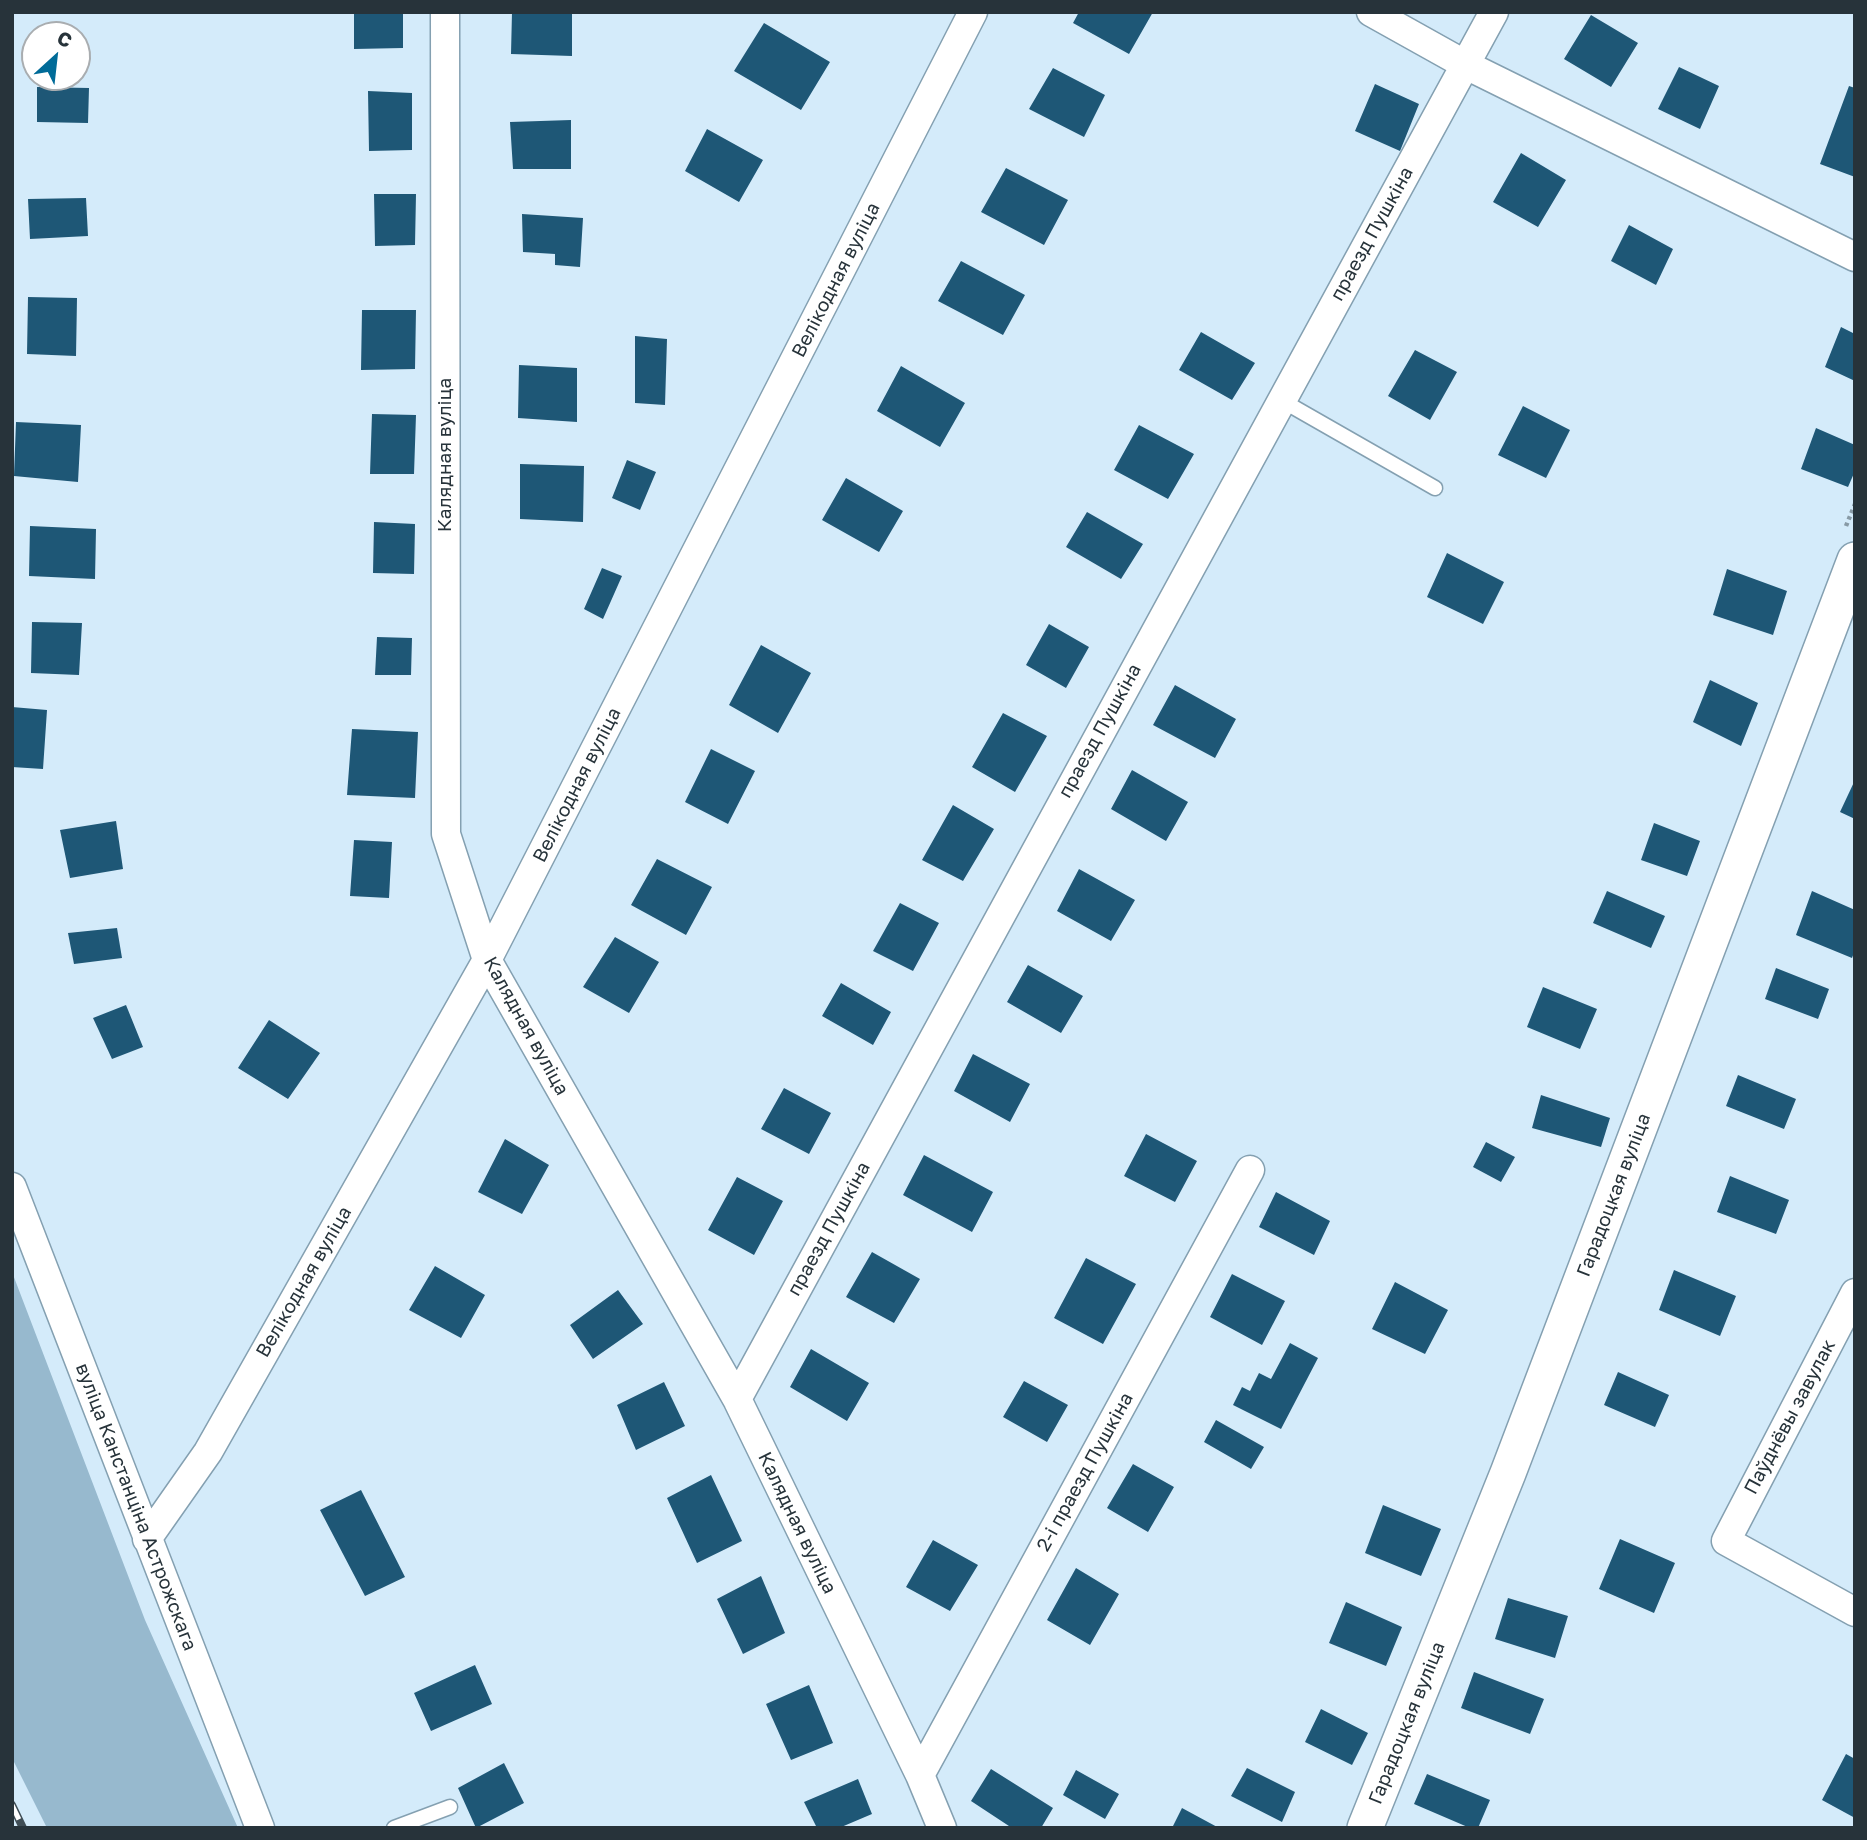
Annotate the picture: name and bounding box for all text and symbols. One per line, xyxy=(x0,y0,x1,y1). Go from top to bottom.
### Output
north arrow xyxy=(21,21,91,91)
text: С xyxy=(54,25,76,52)
street label: праезд Пушкіна xyxy=(1326,163,1418,305)
street label: Велікодная вуліца xyxy=(787,199,885,361)
street label: Калядная вуліца xyxy=(434,378,456,532)
street label: праезд Пушкіна xyxy=(1054,660,1146,802)
street label: Велікодная вуліца xyxy=(528,704,626,866)
street label: Калядная вуліца xyxy=(479,953,573,1099)
street label: Гарадоцкая вуліца xyxy=(1572,1110,1656,1280)
street label: праезд Пушкіна xyxy=(783,1158,875,1300)
street label: Велікодная вуліца xyxy=(252,1202,356,1362)
street label: Паўднёвы завулак xyxy=(1740,1336,1840,1498)
street label: вуліца Канстанціна Астрожскага xyxy=(71,1360,201,1654)
street label: 2-і праезд Пушкіна xyxy=(1032,1389,1138,1555)
street label: Калядная вуліца xyxy=(753,1448,841,1598)
street label: Гарадоцкая вуліца xyxy=(1364,1638,1450,1808)

